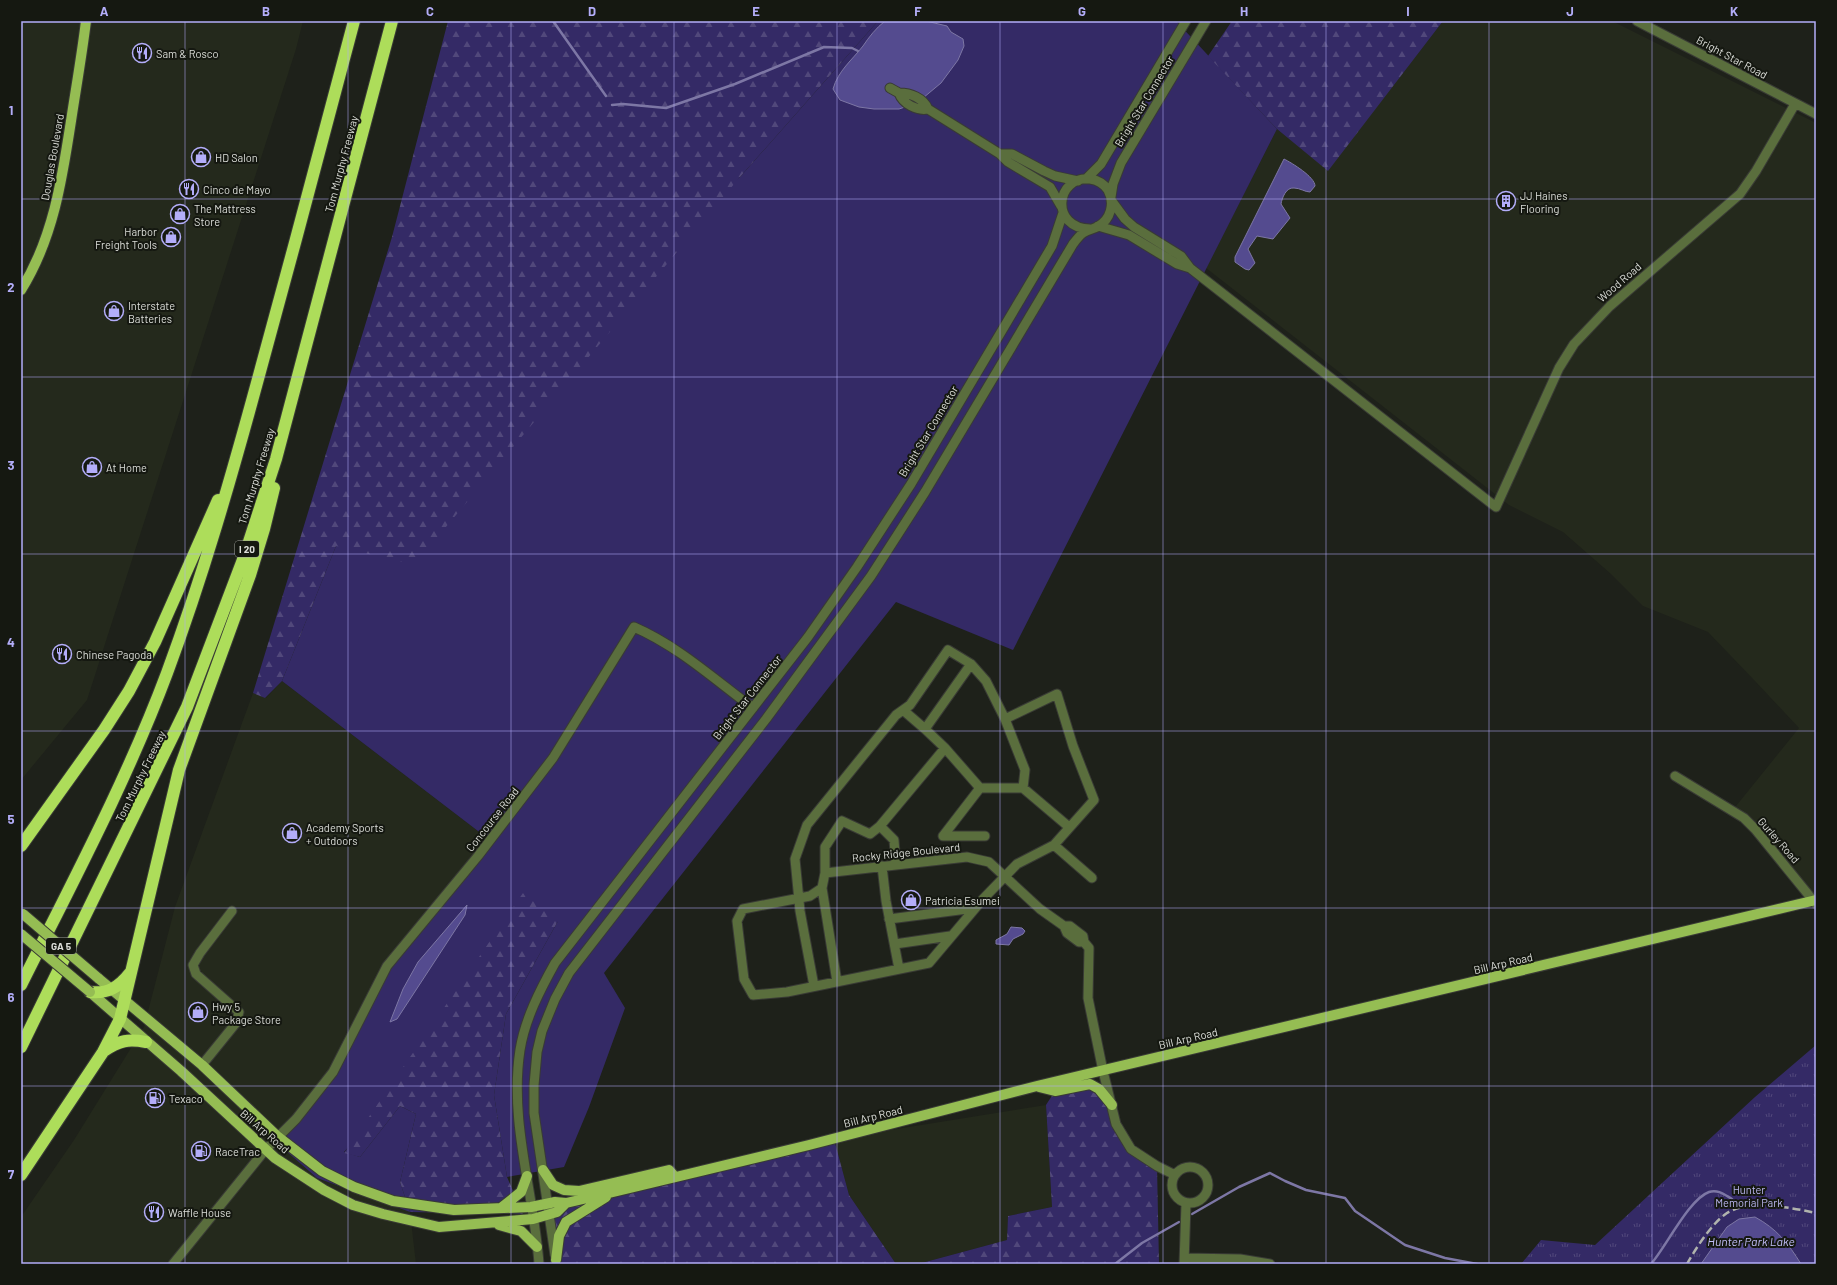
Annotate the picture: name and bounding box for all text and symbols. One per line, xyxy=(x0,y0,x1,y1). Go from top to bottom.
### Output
text: A xyxy=(100,3,109,19)
text: B xyxy=(262,3,270,19)
text: C xyxy=(426,3,434,19)
text: D xyxy=(588,3,596,19)
text: E xyxy=(752,3,760,19)
text: F xyxy=(914,3,922,19)
text: G xyxy=(1078,3,1086,19)
text: H xyxy=(1240,3,1248,19)
text: I xyxy=(1406,3,1410,19)
text: J xyxy=(1566,3,1574,19)
text: K xyxy=(1730,3,1738,19)
street label: Bright Star Road xyxy=(1694,33,1770,81)
restaurant icon: Sam & Rosco xyxy=(131,42,153,64)
place label: Sam & Rosco xyxy=(156,47,218,60)
street label: Bright Star Connector xyxy=(1112,53,1176,149)
text: 1 xyxy=(9,102,13,118)
street label: Douglas Boulevard xyxy=(38,113,66,201)
street label: Tom Murphy Freeway xyxy=(322,114,360,214)
shop icon: HD Salon xyxy=(190,146,212,168)
place label: HD Salon xyxy=(215,151,258,164)
restaurant icon: Cinco de Mayo xyxy=(178,178,200,200)
place label: Cinco de Mayo xyxy=(203,183,271,196)
place label: JJ Haines Flooring xyxy=(1520,189,1567,215)
building icon: JJ Haines Flooring xyxy=(1495,190,1517,212)
place label: The Mattress Store xyxy=(194,202,256,228)
shop icon: The Mattress Store xyxy=(169,203,191,225)
place label: Harbor Freight Tools xyxy=(95,225,157,251)
shop icon: Harbor Freight Tools xyxy=(160,226,182,248)
street label: Wood Road xyxy=(1594,259,1644,305)
text: 2 xyxy=(7,279,15,295)
place label: Interstate Batteries xyxy=(128,299,175,325)
shop icon: Interstate Batteries xyxy=(103,300,125,322)
street label: Bright Star Connector xyxy=(896,383,960,479)
street label: Tom Murphy Freeway xyxy=(235,426,277,526)
shop icon: At Home xyxy=(81,456,103,478)
text: 3 xyxy=(7,457,15,473)
place label: At Home xyxy=(106,461,147,474)
road number: I 20 xyxy=(235,541,259,557)
text: 4 xyxy=(7,634,15,650)
restaurant icon: Chinese Pagoda xyxy=(51,643,73,665)
place label: Chinese Pagoda xyxy=(76,648,152,661)
street label: Bright Star Connector xyxy=(710,652,784,742)
street label: Tom Murphy Freeway xyxy=(112,728,168,824)
street label: Concourse Road xyxy=(463,784,521,854)
text: 5 xyxy=(7,811,15,827)
street label: Gurley Road xyxy=(1756,814,1802,866)
place label: Academy Sports + Outdoors xyxy=(306,821,384,847)
shop icon: Academy Sports + Outdoors xyxy=(281,822,303,844)
street label: Rocky Ridge Boulevard xyxy=(851,840,961,864)
shop icon: Patricia Esumei xyxy=(900,889,922,911)
place label: Patricia Esumei xyxy=(925,894,1000,907)
road number: GA 5 xyxy=(46,938,76,954)
street label: Bill Arp Road xyxy=(1472,950,1534,976)
text: 6 xyxy=(8,989,15,1005)
place label: Hwy 5 Package Store xyxy=(212,1000,281,1026)
shop icon: Hwy 5 Package Store xyxy=(187,1001,209,1023)
street label: Bill Arp Road xyxy=(1157,1025,1219,1051)
fuel station icon: Texaco xyxy=(144,1087,166,1109)
place label: Texaco xyxy=(169,1092,203,1105)
street label: Bill Arp Road xyxy=(842,1102,904,1130)
street label: Bill Arp Road xyxy=(238,1106,292,1156)
fuel station icon: RaceTrac xyxy=(190,1140,212,1162)
place label: RaceTrac xyxy=(215,1145,260,1158)
text: 7 xyxy=(8,1166,15,1182)
park label: Hunter Memorial Park xyxy=(1715,1183,1783,1209)
restaurant icon: Waffle House xyxy=(143,1201,165,1223)
place label: Waffle House xyxy=(168,1206,231,1219)
water label: Hunter Park Lake xyxy=(1707,1234,1795,1248)

